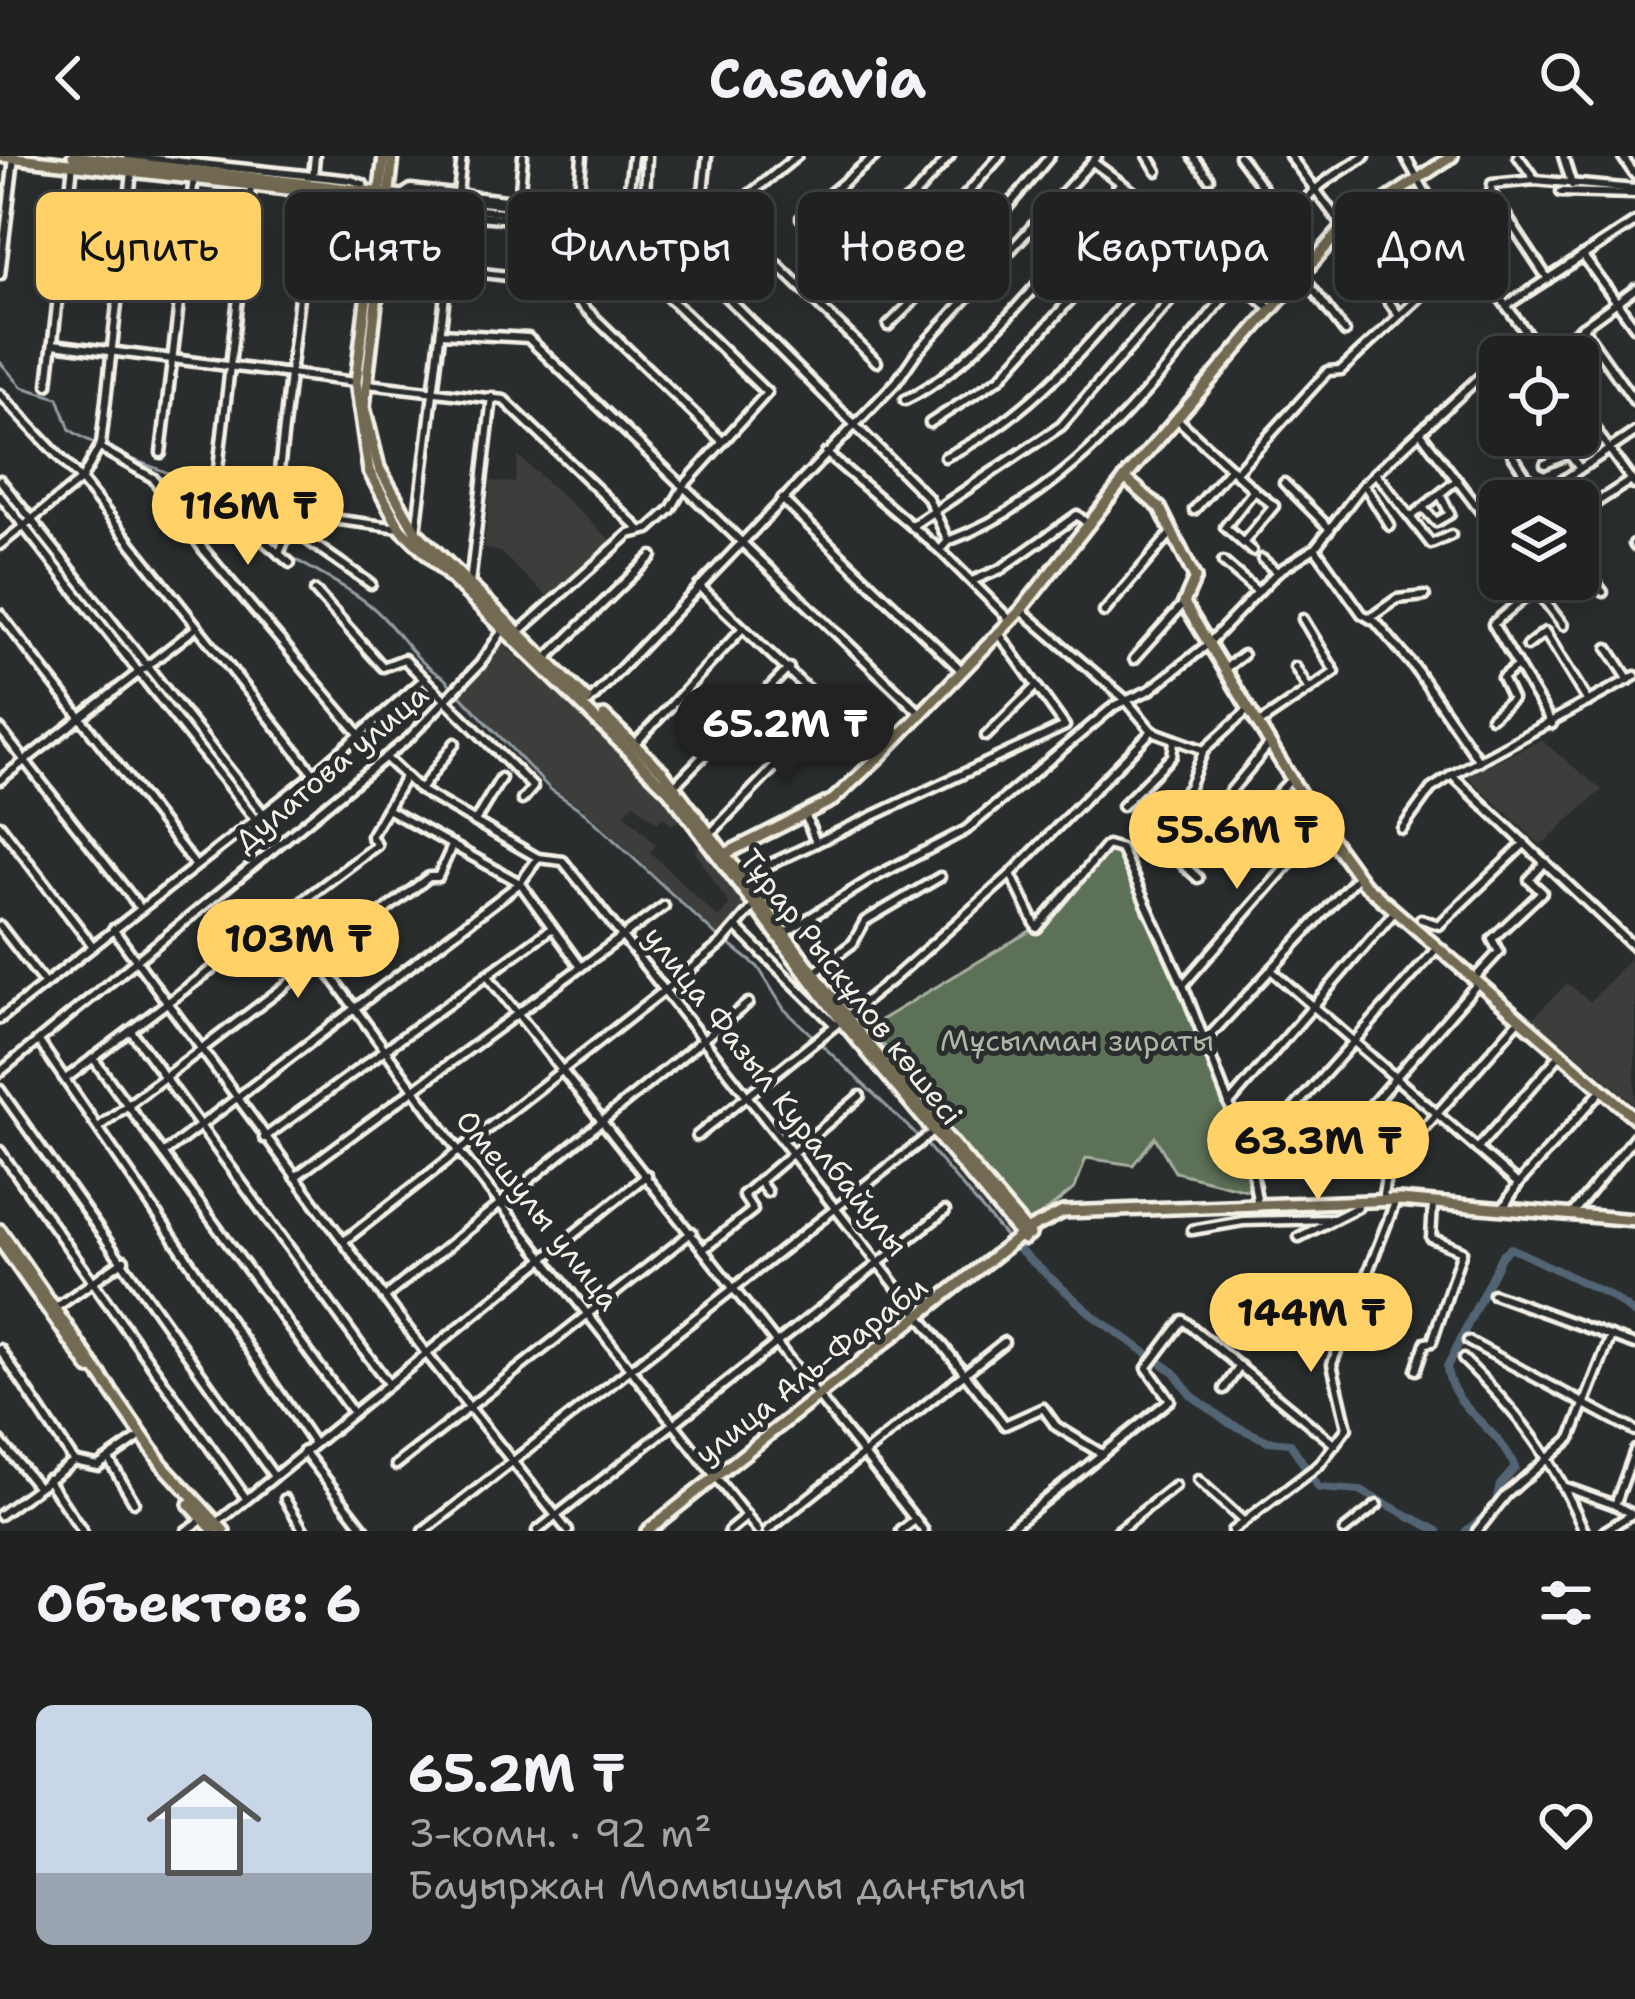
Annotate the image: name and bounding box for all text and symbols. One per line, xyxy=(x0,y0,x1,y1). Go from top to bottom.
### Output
text: Casavia xyxy=(708,42,927,114)
icon: back xyxy=(36,45,102,111)
icon: search xyxy=(1533,45,1599,111)
chip: Купить xyxy=(36,192,261,300)
chip: Снять xyxy=(285,192,484,300)
chip: Фильтры xyxy=(508,192,774,300)
chip: Новое xyxy=(798,192,1009,300)
chip: Квартира xyxy=(1033,192,1311,300)
chip: Дом xyxy=(1335,192,1508,300)
map controls xyxy=(1479,336,1599,600)
button: locate xyxy=(1479,336,1599,456)
pin: 116M ₸ xyxy=(150,466,346,568)
text: 116M ₸ xyxy=(179,479,317,531)
button: layers xyxy=(1479,480,1599,600)
street label: Дулатова улица xyxy=(225,674,437,861)
pin: 65.2M ₸ xyxy=(674,684,896,786)
text: 65.2M ₸ xyxy=(702,697,868,749)
pin: 55.6M ₸ xyxy=(1126,790,1348,892)
text: 55.6M ₸ xyxy=(1156,803,1318,855)
street label: Тұрар Рыскұлов көшесі xyxy=(730,840,972,1134)
pin: 103M ₸ xyxy=(200,899,396,1001)
text: 103M ₸ xyxy=(224,912,372,964)
street label: улица Фазыл Куралбайулы xyxy=(634,918,918,1264)
park label: Мұсылман зираты xyxy=(940,1020,1214,1061)
street label: Омешулы улица xyxy=(447,1101,630,1319)
pin: 63.3M ₸ xyxy=(1207,1101,1429,1203)
text: 63.3M ₸ xyxy=(1234,1114,1402,1166)
street label: улица Аль-Фараби xyxy=(686,1266,936,1474)
pin: 144M ₸ xyxy=(1213,1273,1409,1375)
text: 144M ₸ xyxy=(1236,1286,1386,1338)
text: Объектов: 6 xyxy=(36,1569,362,1637)
icon: filters xyxy=(1533,1570,1599,1636)
text: 65.2M ₸ xyxy=(408,1739,624,1807)
icon: home xyxy=(132,1753,276,1897)
icon: heart xyxy=(1533,1792,1599,1858)
text: 3-комн. · 92 m² xyxy=(408,1807,712,1859)
text: Бауыржан Момышұлы даңғылы xyxy=(408,1859,1027,1911)

